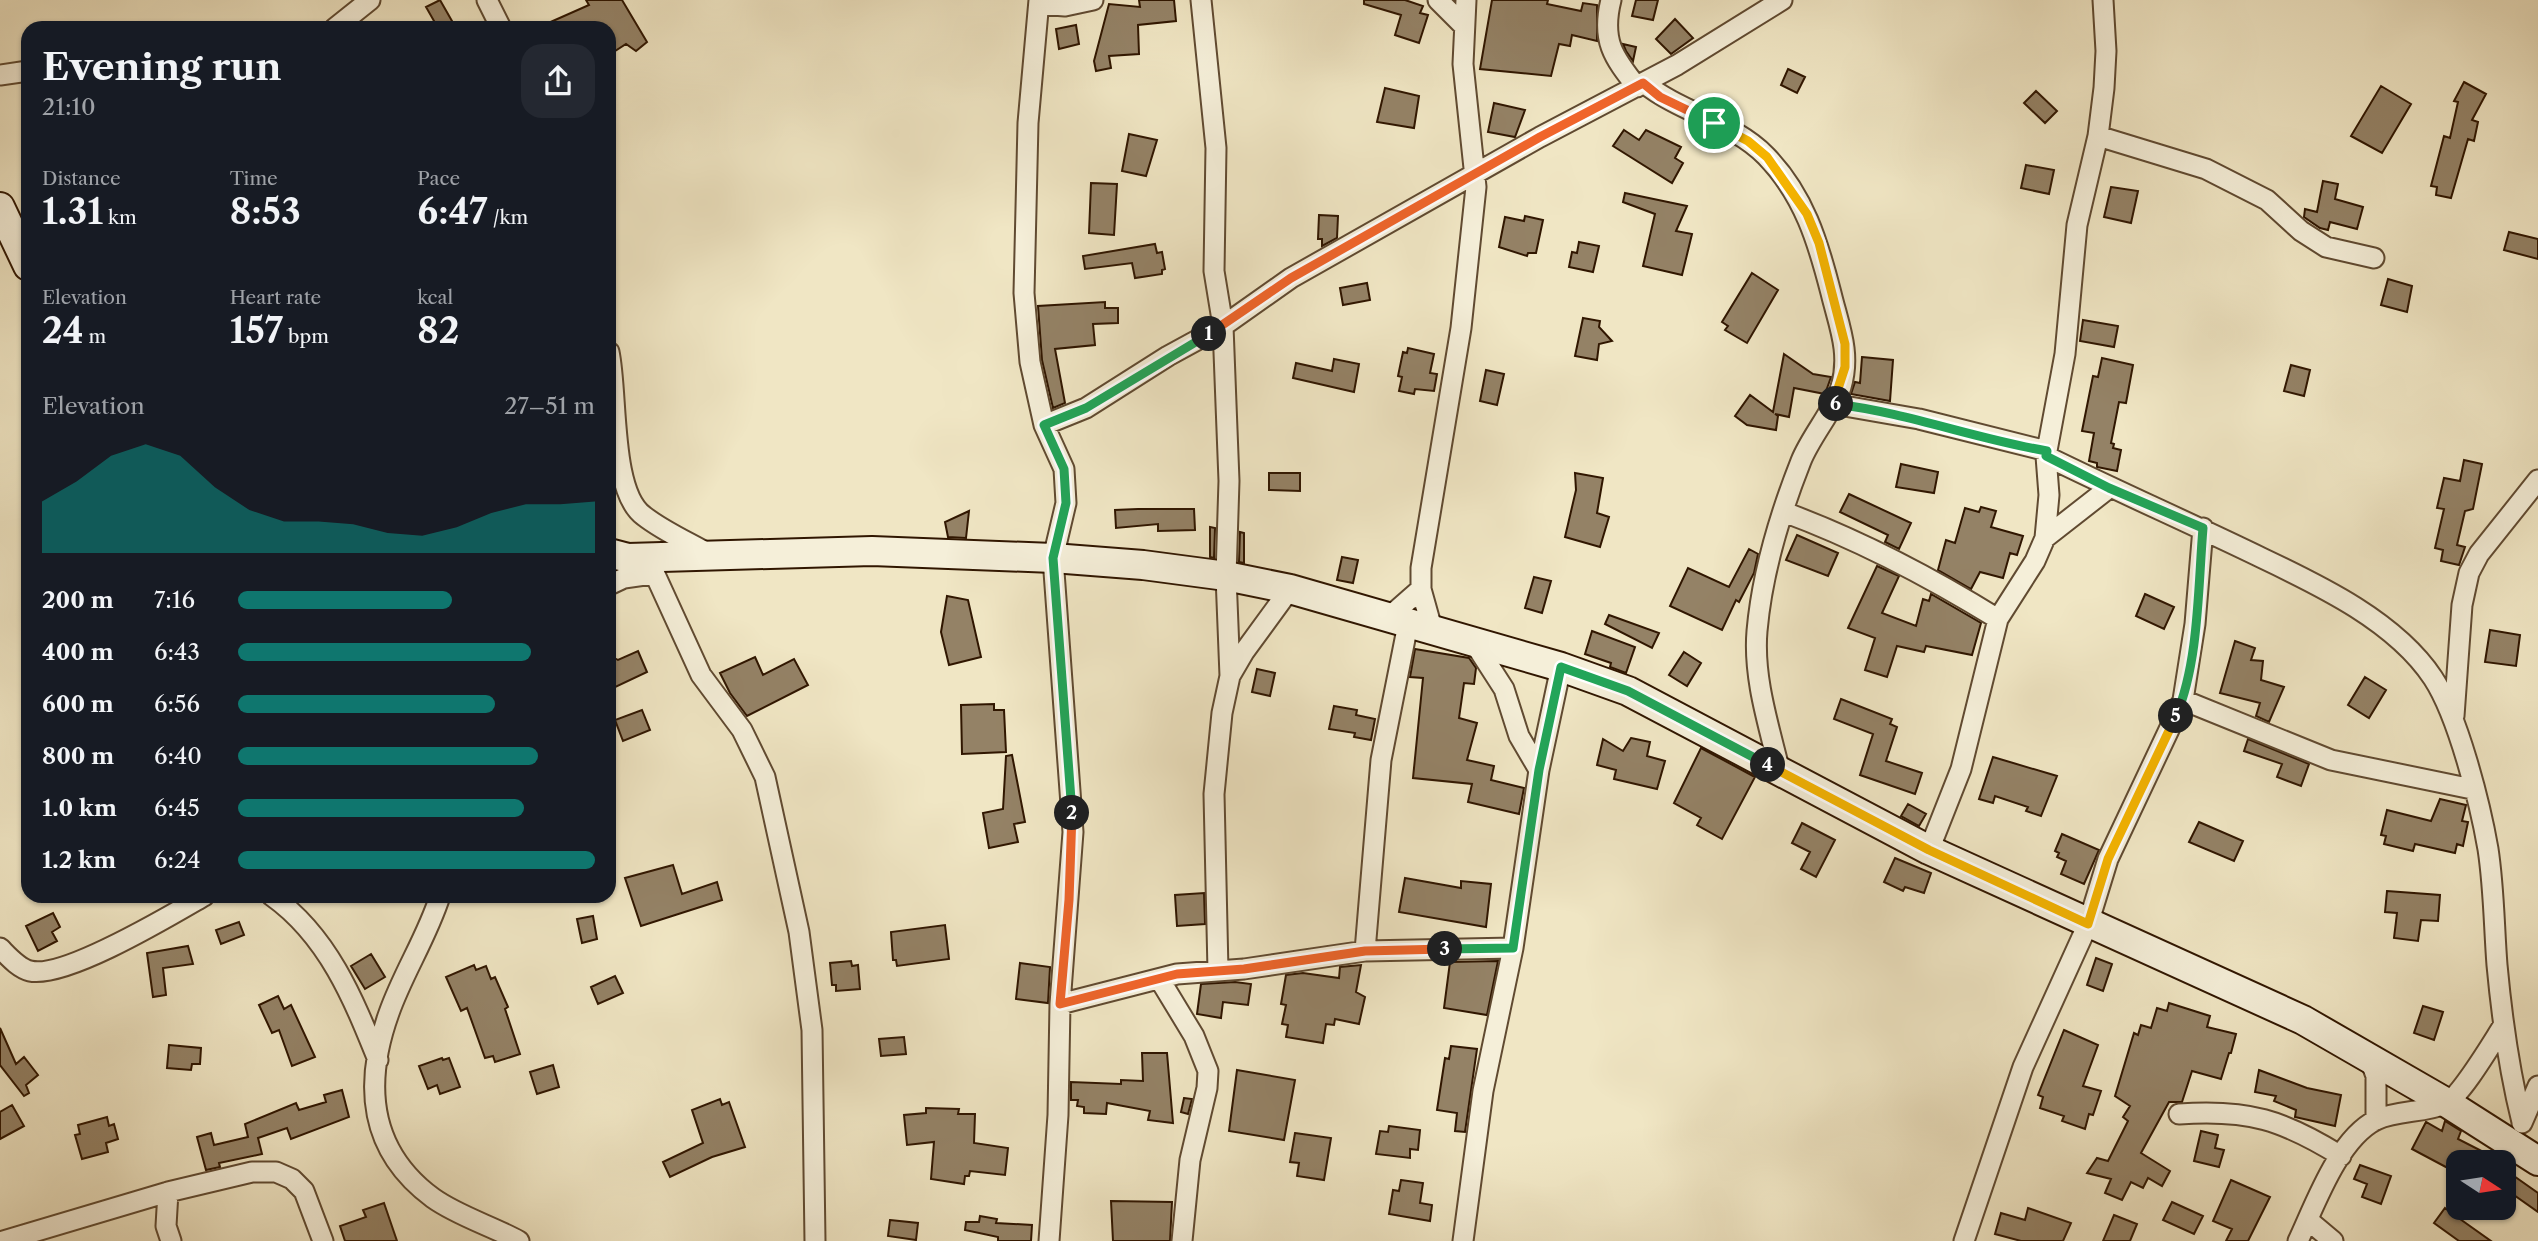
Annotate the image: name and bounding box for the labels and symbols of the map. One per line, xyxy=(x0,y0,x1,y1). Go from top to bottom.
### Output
pin xyxy=(1684,93,1744,153)
pin: 1 xyxy=(1192,316,1226,352)
pin: 6 xyxy=(1818,386,1854,422)
pin: 5 xyxy=(2158,698,2194,734)
pin: 4 xyxy=(1750,748,1786,782)
pin: 2 xyxy=(1054,796,1090,830)
pin: 3 xyxy=(1428,932,1462,967)
north arrow xyxy=(2446,1150,2516,1220)

